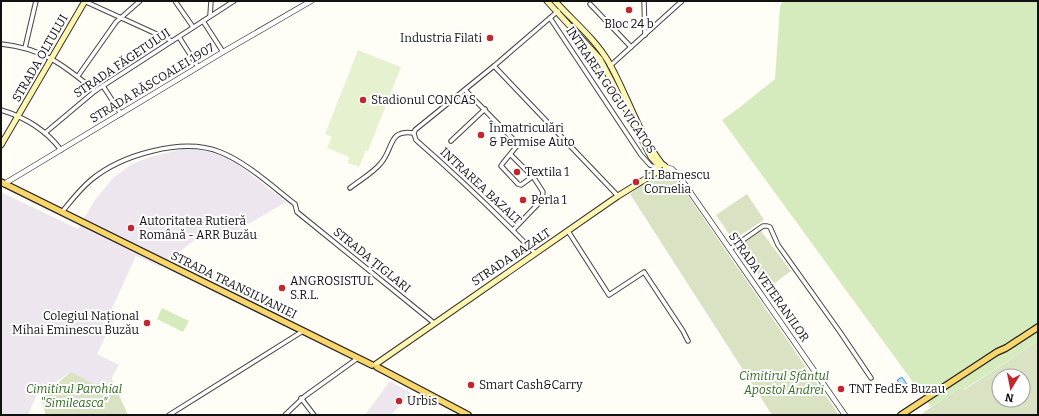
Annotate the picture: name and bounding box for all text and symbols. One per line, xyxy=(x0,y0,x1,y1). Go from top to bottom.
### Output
marker: Bloc 24 b xyxy=(624,5,634,15)
street label: STRADA OLTULUI xyxy=(9,12,71,104)
place label: Bloc 24 b xyxy=(604,17,654,31)
street label: INTRAREA GOGU VICATOS xyxy=(563,24,659,156)
street label: STRADA FĂGETULUI xyxy=(70,25,173,101)
place label: Industria Filati xyxy=(400,31,482,45)
marker: Industria Filati xyxy=(485,33,495,43)
street label: STRADA RĂSCOALEI 1907 xyxy=(87,39,217,126)
place label: Stadionul CONCAS xyxy=(371,93,476,107)
marker: Stadionul CONCAS xyxy=(358,95,368,105)
place label: Înmatriculări & Permise Auto xyxy=(489,120,575,149)
marker: Înmatriculări & Permise Auto xyxy=(476,130,486,140)
street label: INTRAREA BAZALT xyxy=(437,145,525,227)
place label: Textila 1 xyxy=(525,165,569,179)
marker: Textila 1 xyxy=(512,167,522,177)
place label: I.I Barnescu Cornelia xyxy=(644,168,710,196)
marker: I.I Barnescu Cornelia xyxy=(631,177,641,187)
place label: Perla 1 xyxy=(531,193,567,207)
marker: Perla 1 xyxy=(518,195,528,205)
place label: Autoritatea Rutieră Română - ARR Buzău xyxy=(139,214,258,242)
marker: Autoritatea Rutieră Română - ARR Buzău xyxy=(126,223,136,233)
street label: STRADA ȚIGLARI xyxy=(330,225,413,296)
street label: STRADA BAZALT xyxy=(469,225,553,289)
street label: STRADA VETERANILOR xyxy=(726,230,812,345)
street label: STRADA TRANSILVANIEI xyxy=(169,248,299,322)
place label: ANGROSISTUL S.R.L. xyxy=(290,274,374,302)
marker: ANGROSISTUL S.R.L. xyxy=(277,283,287,293)
place label: Colegiul Național Mihai Eminescu Buzău xyxy=(12,309,140,337)
marker: Colegiul Național Mihai Eminescu Buzău xyxy=(142,318,152,328)
north arrow xyxy=(991,368,1031,408)
park label: Cimitirul Sfântul Apostol Andrei xyxy=(739,369,829,397)
place label: Smart Cash&Carry xyxy=(479,378,583,392)
marker: Smart Cash&Carry xyxy=(466,380,476,390)
park label: Cimitirul Parohial "Simileasca" xyxy=(26,382,122,410)
place label: TNT FedEx Buzau xyxy=(849,382,946,396)
marker: TNT FedEx Buzau xyxy=(836,384,846,394)
text: N xyxy=(1004,390,1015,404)
place label: Urbis xyxy=(407,394,438,408)
marker: Urbis xyxy=(394,396,404,406)

